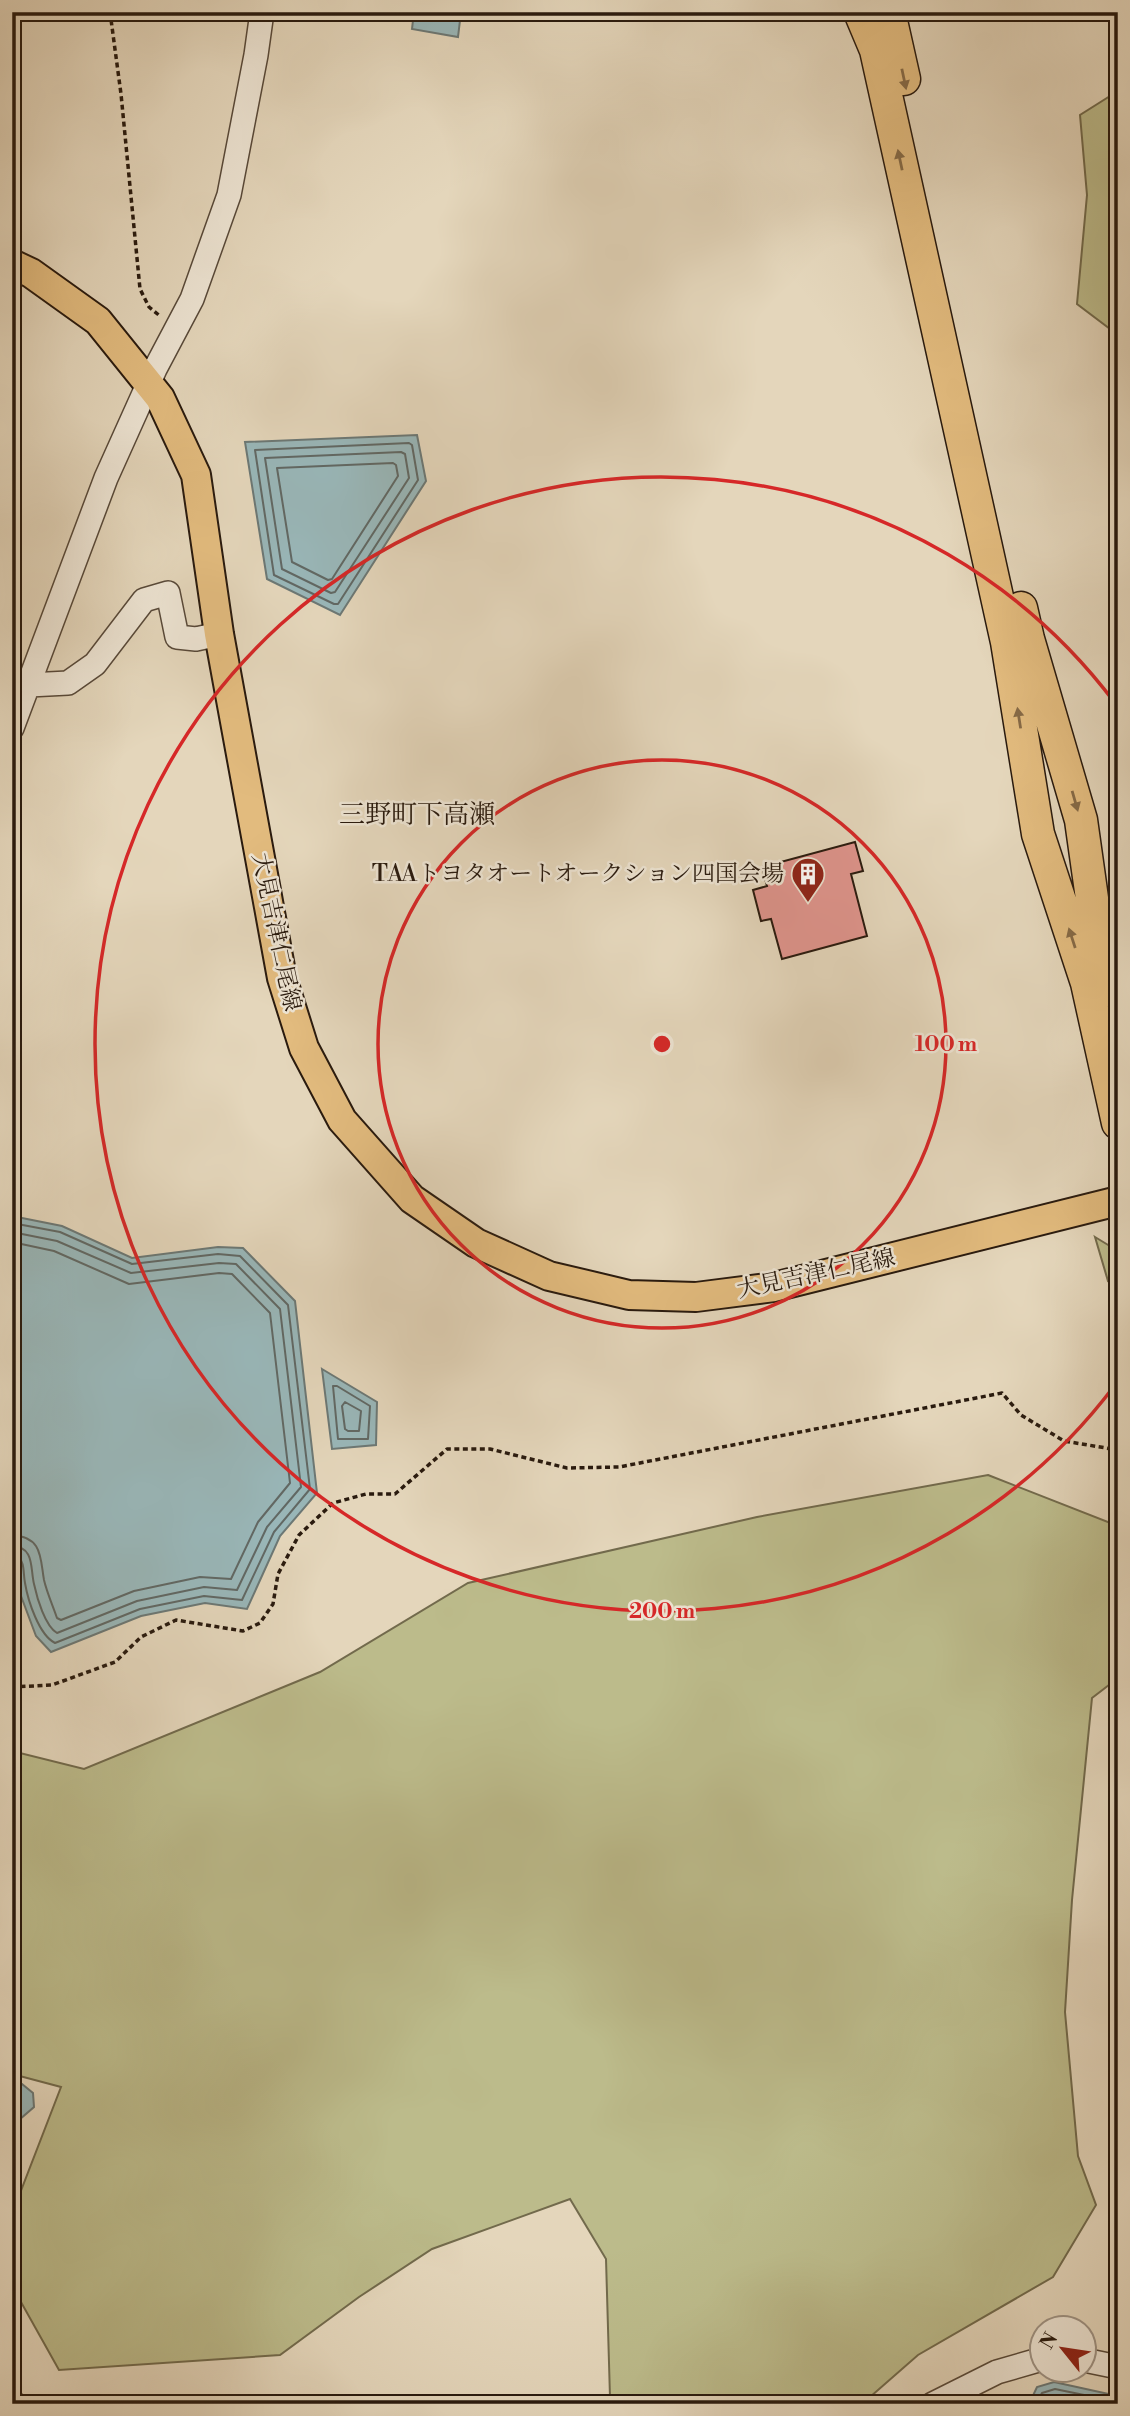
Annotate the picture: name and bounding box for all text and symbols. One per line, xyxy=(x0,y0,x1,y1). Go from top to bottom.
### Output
one-way arrow xyxy=(899,68,910,90)
one-way arrow xyxy=(895,149,906,171)
one-way arrow xyxy=(1013,706,1024,728)
one-way arrow xyxy=(1070,790,1081,812)
district label: 三野町下高瀬 xyxy=(339,799,495,831)
street label: 大見吉津仁尾線 xyxy=(246,850,306,1014)
building icon: TAAトヨタオートオークション四国会場 xyxy=(789,855,827,904)
place label: TAAトヨタオートオークション四国会場 xyxy=(372,860,784,888)
one-way arrow xyxy=(1066,927,1077,948)
centre of rings xyxy=(650,1032,674,1056)
text: 100 m xyxy=(915,1032,977,1058)
street label: 大見吉津仁尾線 xyxy=(734,1244,898,1304)
text: 200 m xyxy=(629,1599,695,1625)
north arrow xyxy=(1028,2314,1098,2384)
text: N xyxy=(1035,2328,1063,2354)

